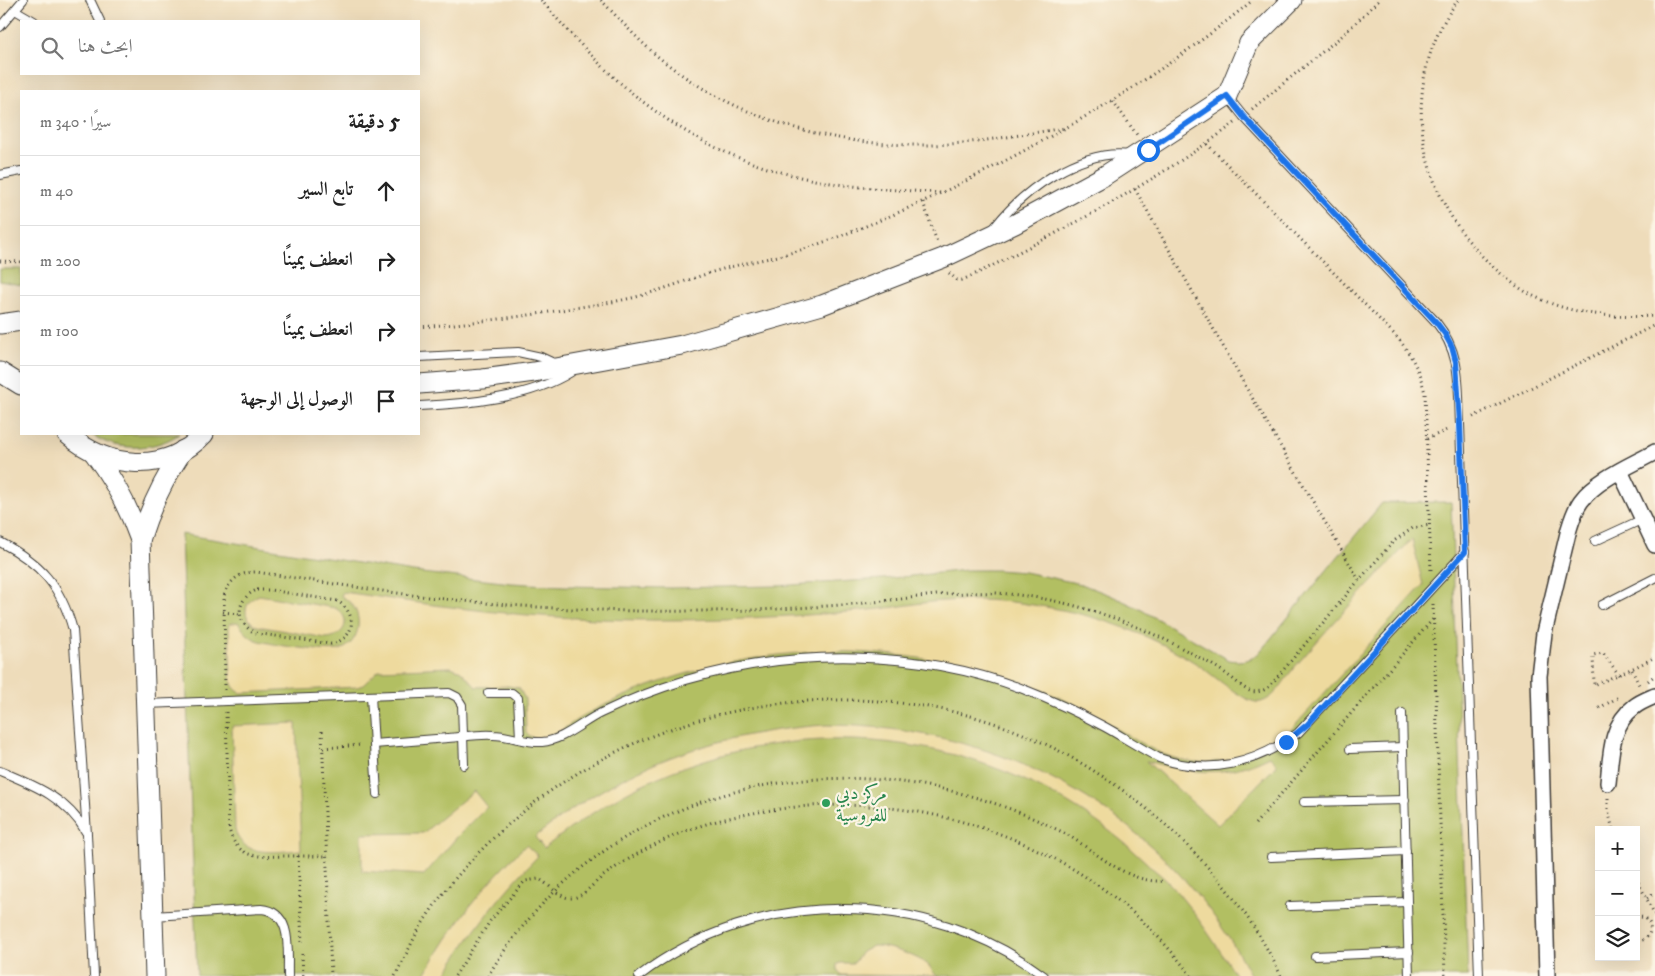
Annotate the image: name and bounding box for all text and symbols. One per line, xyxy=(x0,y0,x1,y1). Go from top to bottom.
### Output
search box xyxy=(20,20,420,75)
icon: search xyxy=(38,34,66,62)
text: ابحث هنا xyxy=(78,35,133,58)
text: 5 دقيقة xyxy=(348,109,400,135)
text: سيرًا · 340 m xyxy=(40,112,111,132)
route start xyxy=(1137,139,1160,162)
icon: ahead xyxy=(372,177,400,205)
text: تابع السير xyxy=(299,178,353,201)
text: 40 m xyxy=(40,181,73,201)
icon: right xyxy=(372,247,400,275)
text: انعطف يمينًا xyxy=(283,248,353,271)
text: 200 m xyxy=(40,251,81,271)
icon: right xyxy=(372,317,400,345)
text: انعطف يمينًا xyxy=(283,318,353,341)
text: 100 m xyxy=(40,321,79,341)
icon: arrive xyxy=(372,387,400,415)
text: الوصول إلى الوجهة xyxy=(241,388,353,411)
route end xyxy=(1275,731,1298,754)
place label: مركز دبي للفروسية xyxy=(836,782,887,827)
marker: مركز دبي للفروسية xyxy=(820,797,832,809)
map controls xyxy=(1595,826,1640,961)
button: + xyxy=(1595,826,1640,871)
button: − xyxy=(1595,871,1640,916)
button: layers xyxy=(1595,916,1640,961)

